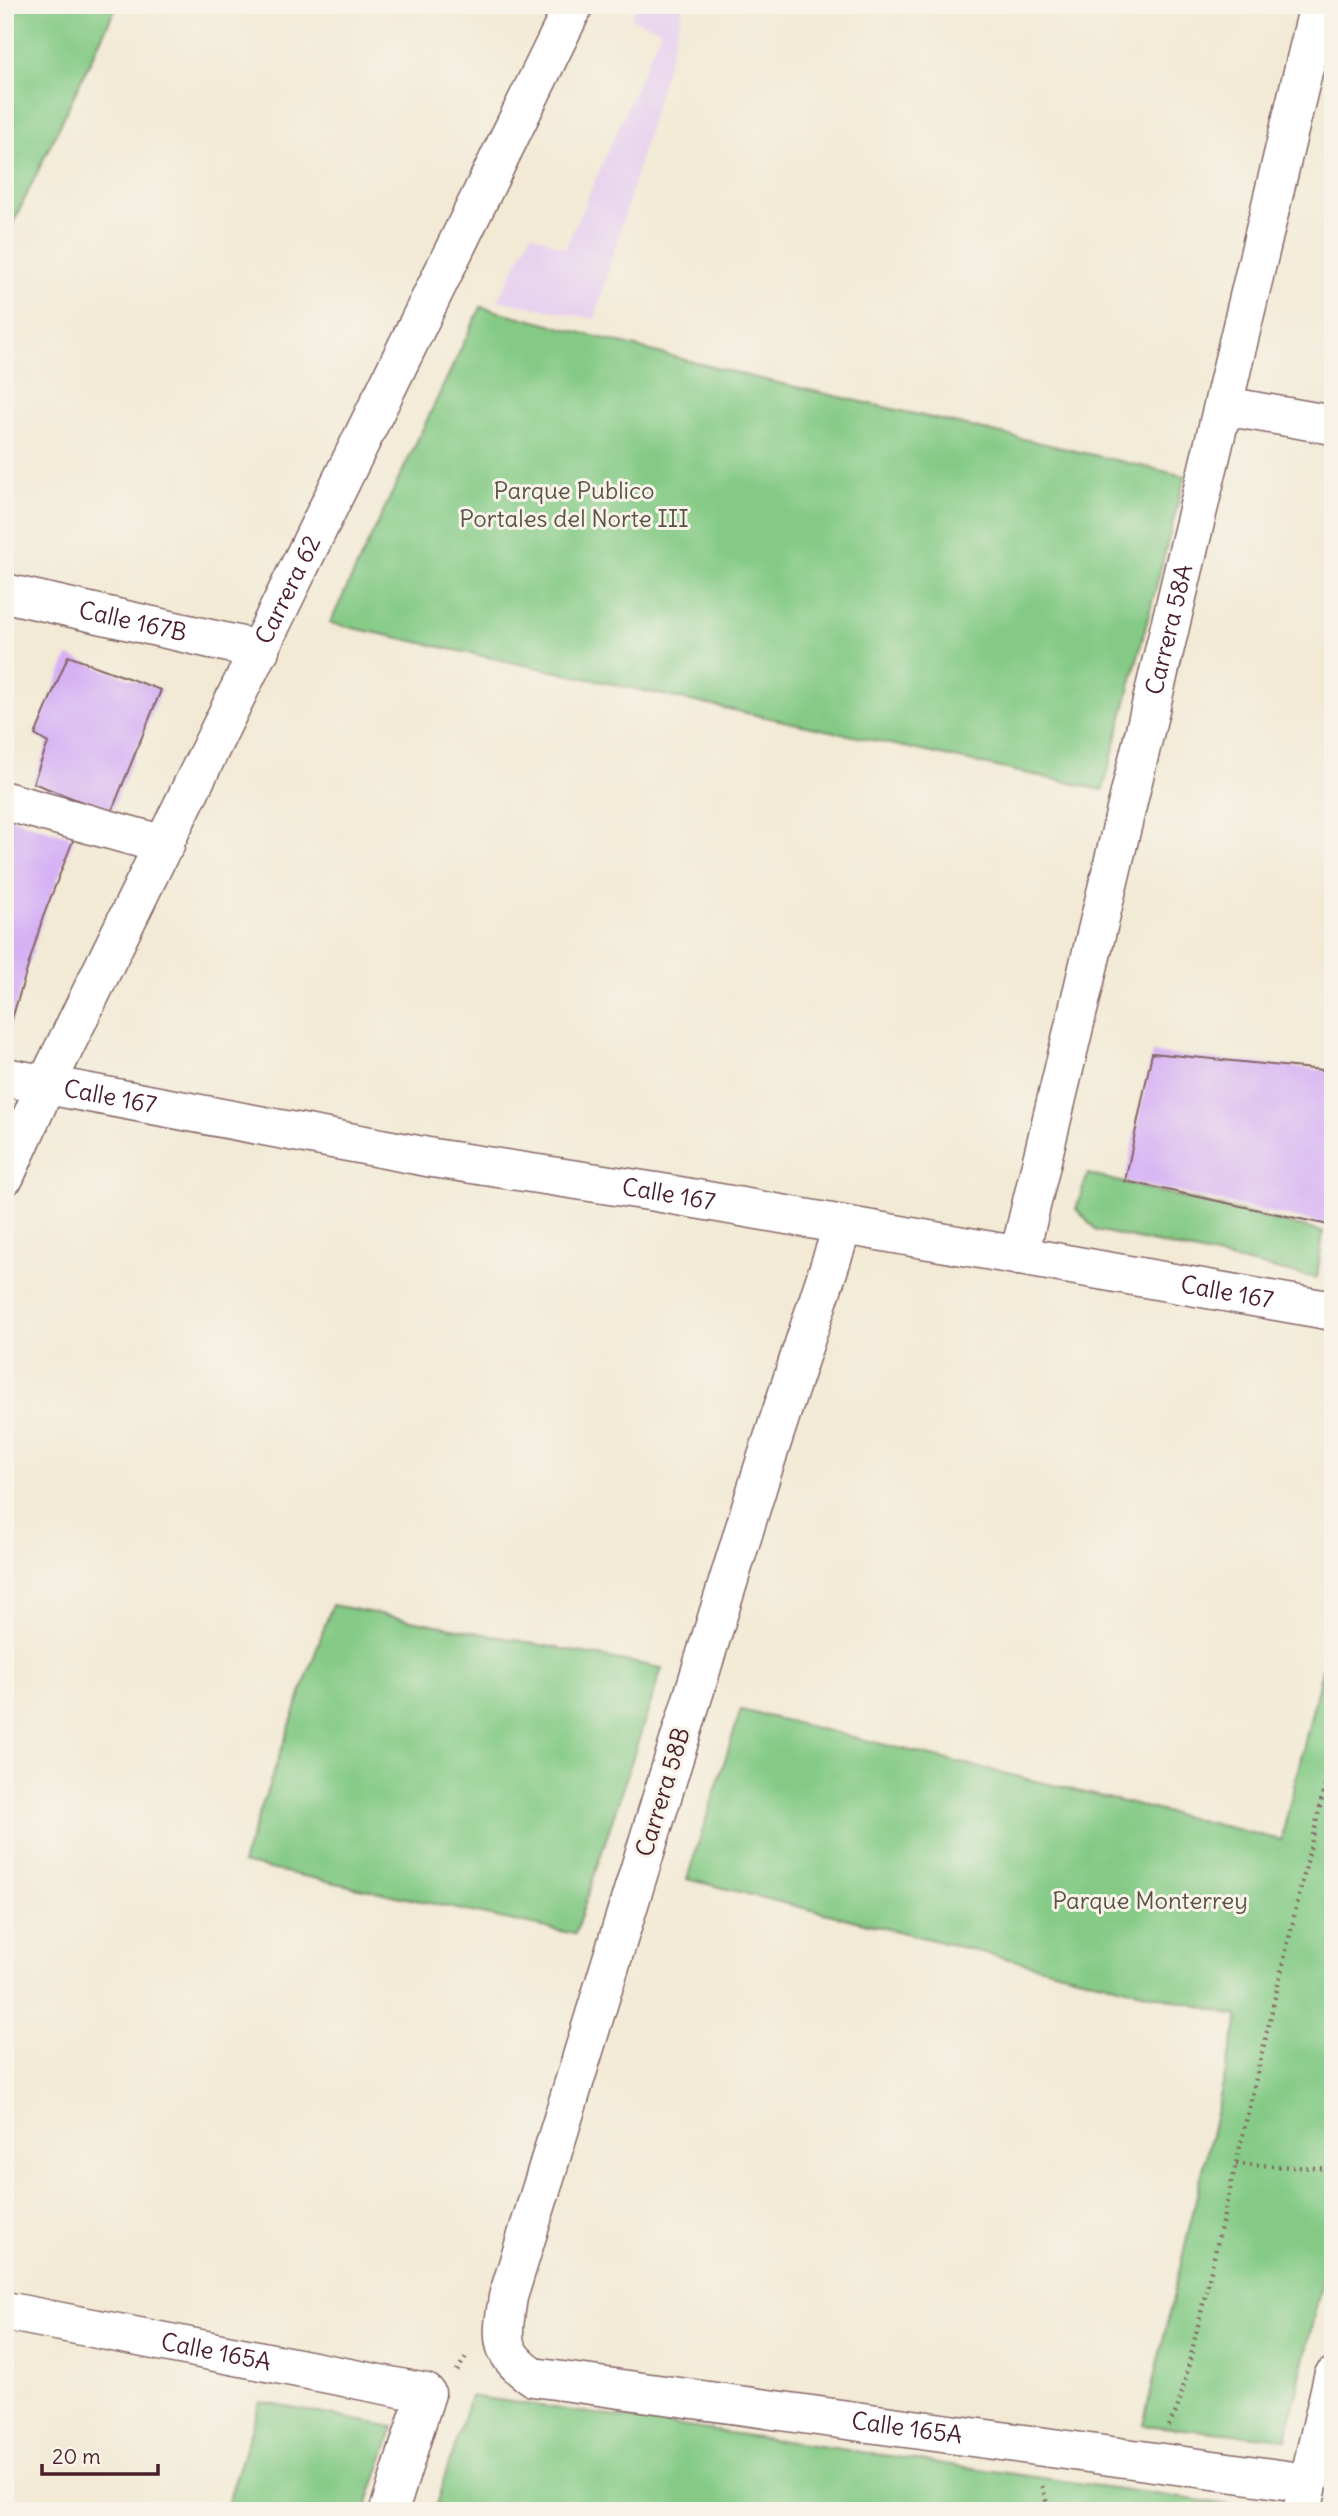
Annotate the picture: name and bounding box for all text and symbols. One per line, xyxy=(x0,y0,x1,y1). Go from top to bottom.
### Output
park label: Parque Publico Portales del Norte III xyxy=(459,475,689,533)
street label: Carrera 62 xyxy=(248,530,326,649)
street label: Carrera 58A xyxy=(1138,561,1198,698)
street label: Calle 167B xyxy=(76,594,190,647)
street label: Calle 167 xyxy=(61,1072,159,1119)
street label: Calle 167 xyxy=(620,1171,718,1216)
street label: Calle 167 xyxy=(1178,1268,1276,1314)
street label: Carrera 58B xyxy=(628,1724,696,1860)
park label: Parque Monterrey xyxy=(1052,1885,1248,1915)
street label: Calle 165A xyxy=(159,2326,274,2376)
street label: Calle 165A xyxy=(850,2405,964,2450)
scale bar xyxy=(42,2432,158,2476)
text: 20 m xyxy=(52,2443,101,2470)

